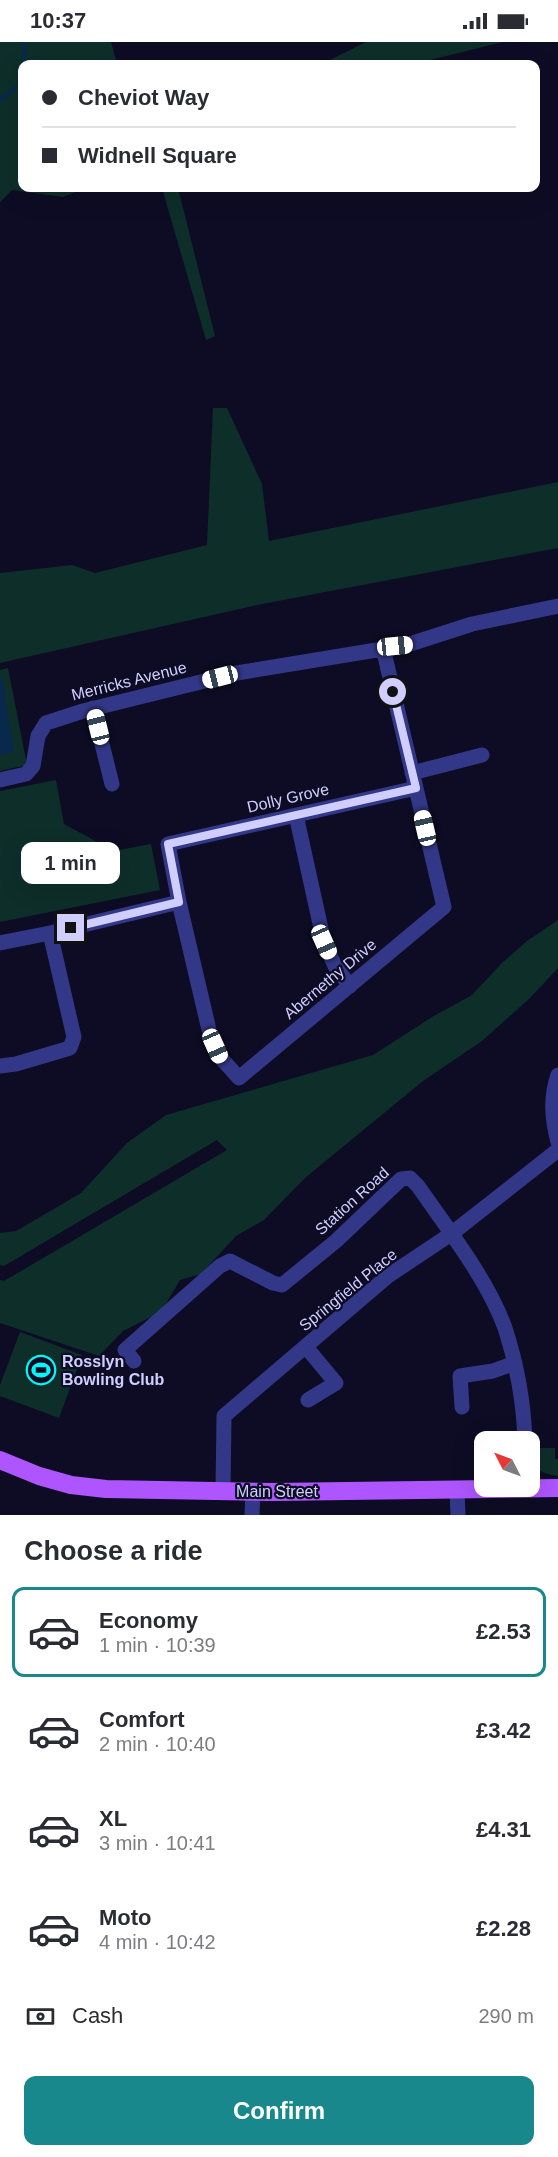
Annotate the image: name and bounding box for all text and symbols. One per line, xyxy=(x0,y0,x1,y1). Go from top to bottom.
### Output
text: 10:37 xyxy=(30,8,86,33)
text: Cheviot Way xyxy=(78,85,209,110)
text: Widnell Square xyxy=(78,143,237,168)
car xyxy=(376,635,414,657)
street label: Merricks Avenue xyxy=(70,658,188,704)
car xyxy=(200,664,240,690)
route start xyxy=(379,678,406,705)
car xyxy=(85,707,111,747)
street label: Dolly Grove xyxy=(245,780,331,816)
car xyxy=(412,808,438,848)
callout: 1 min xyxy=(22,841,121,883)
text: 1 min xyxy=(44,852,97,874)
route end xyxy=(57,914,84,941)
car xyxy=(308,922,340,962)
street label: Abernethy Drive xyxy=(281,936,379,1022)
car xyxy=(199,1026,231,1066)
street label: Station Road xyxy=(312,1164,392,1238)
street label: Springfield Place xyxy=(296,1246,400,1334)
place label: Rosslyn Bowling Club xyxy=(62,1353,164,1388)
sports icon: Rosslyn Bowling Club xyxy=(25,1354,57,1386)
north arrow xyxy=(474,1431,540,1497)
map controls xyxy=(474,1431,540,1497)
street label: Main Street xyxy=(236,1483,318,1500)
text: Choose a ride xyxy=(24,1536,203,1566)
icon: car xyxy=(27,1605,81,1659)
text: Economy xyxy=(99,1608,198,1633)
text: £2.53 xyxy=(476,1619,531,1644)
text: 1 min · 10:39 xyxy=(99,1634,216,1656)
icon: car xyxy=(27,1704,81,1758)
text: Comfort xyxy=(99,1707,185,1732)
text: £3.42 xyxy=(476,1718,531,1743)
text: 2 min · 10:40 xyxy=(99,1733,216,1755)
icon: car xyxy=(27,1803,81,1857)
text: XL xyxy=(99,1806,127,1831)
text: £4.31 xyxy=(476,1817,531,1842)
text: 3 min · 10:41 xyxy=(99,1832,216,1854)
icon: car xyxy=(27,1902,81,1956)
text: Moto xyxy=(99,1905,152,1930)
text: £2.28 xyxy=(476,1916,531,1941)
text: 4 min · 10:42 xyxy=(99,1931,216,1953)
icon: cash xyxy=(24,2000,57,2033)
text: Cash xyxy=(72,2003,123,2028)
text: 290 m xyxy=(478,2005,534,2027)
button: Confirm xyxy=(24,2076,534,2145)

